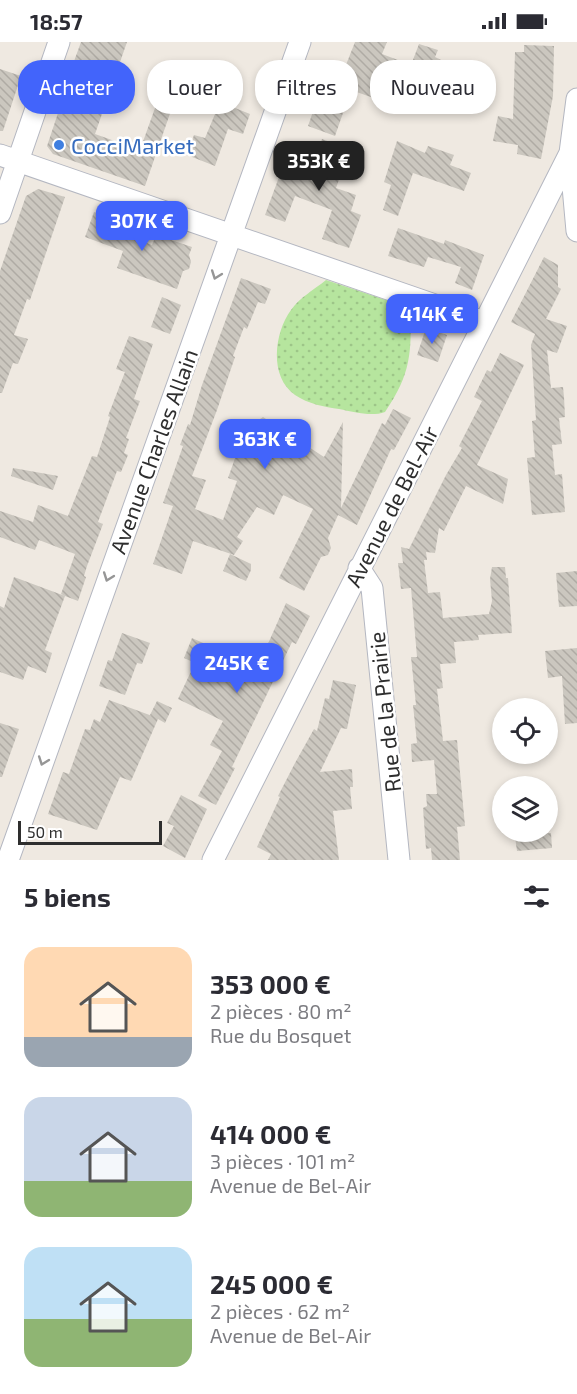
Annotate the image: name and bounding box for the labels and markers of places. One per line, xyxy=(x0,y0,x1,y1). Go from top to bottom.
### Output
place label: CocciMarket xyxy=(71,132,194,158)
marker: CocciMarket xyxy=(52,138,66,152)
pin: 353K € xyxy=(270,141,368,192)
pin: 307K € xyxy=(93,201,191,252)
pin: 414K € xyxy=(383,294,481,345)
pin: 363K € xyxy=(216,419,314,470)
pin: 245K € xyxy=(188,643,286,694)

